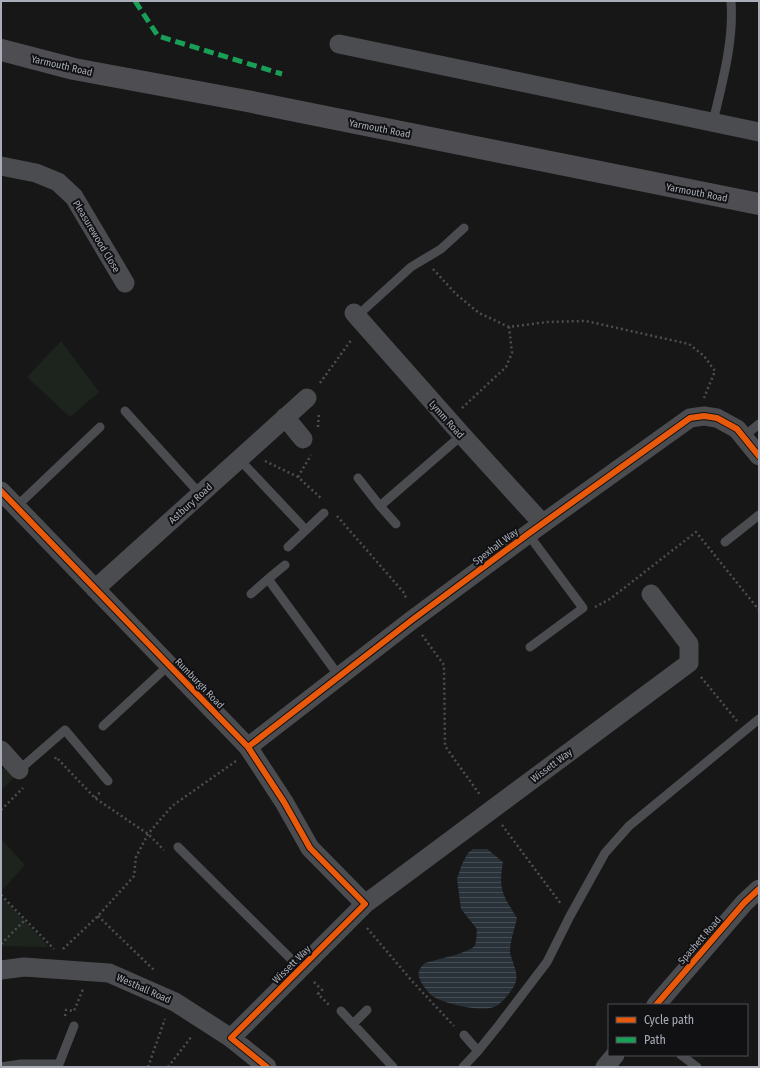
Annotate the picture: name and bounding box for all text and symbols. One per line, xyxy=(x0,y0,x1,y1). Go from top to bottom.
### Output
street label: Yarmouth Road xyxy=(30,53,94,79)
street label: Yarmouth Road xyxy=(348,117,412,141)
street label: Yarmouth Road xyxy=(665,181,729,205)
street label: Pleasurewood Close xyxy=(70,198,122,275)
street label: Lymm Road xyxy=(426,398,466,441)
street label: Astbury Road xyxy=(166,481,215,526)
street label: Spexhall Way xyxy=(471,526,521,568)
street label: Rumburgh Road xyxy=(172,656,226,711)
street label: Wissett Way xyxy=(529,746,575,785)
street label: Spashett Road xyxy=(676,914,724,967)
street label: Wissett Way xyxy=(270,943,314,986)
street label: Westhall Road xyxy=(115,972,173,1006)
legend xyxy=(608,1004,748,1056)
text: Cycle path xyxy=(644,1013,694,1027)
text: Path xyxy=(644,1033,666,1047)

